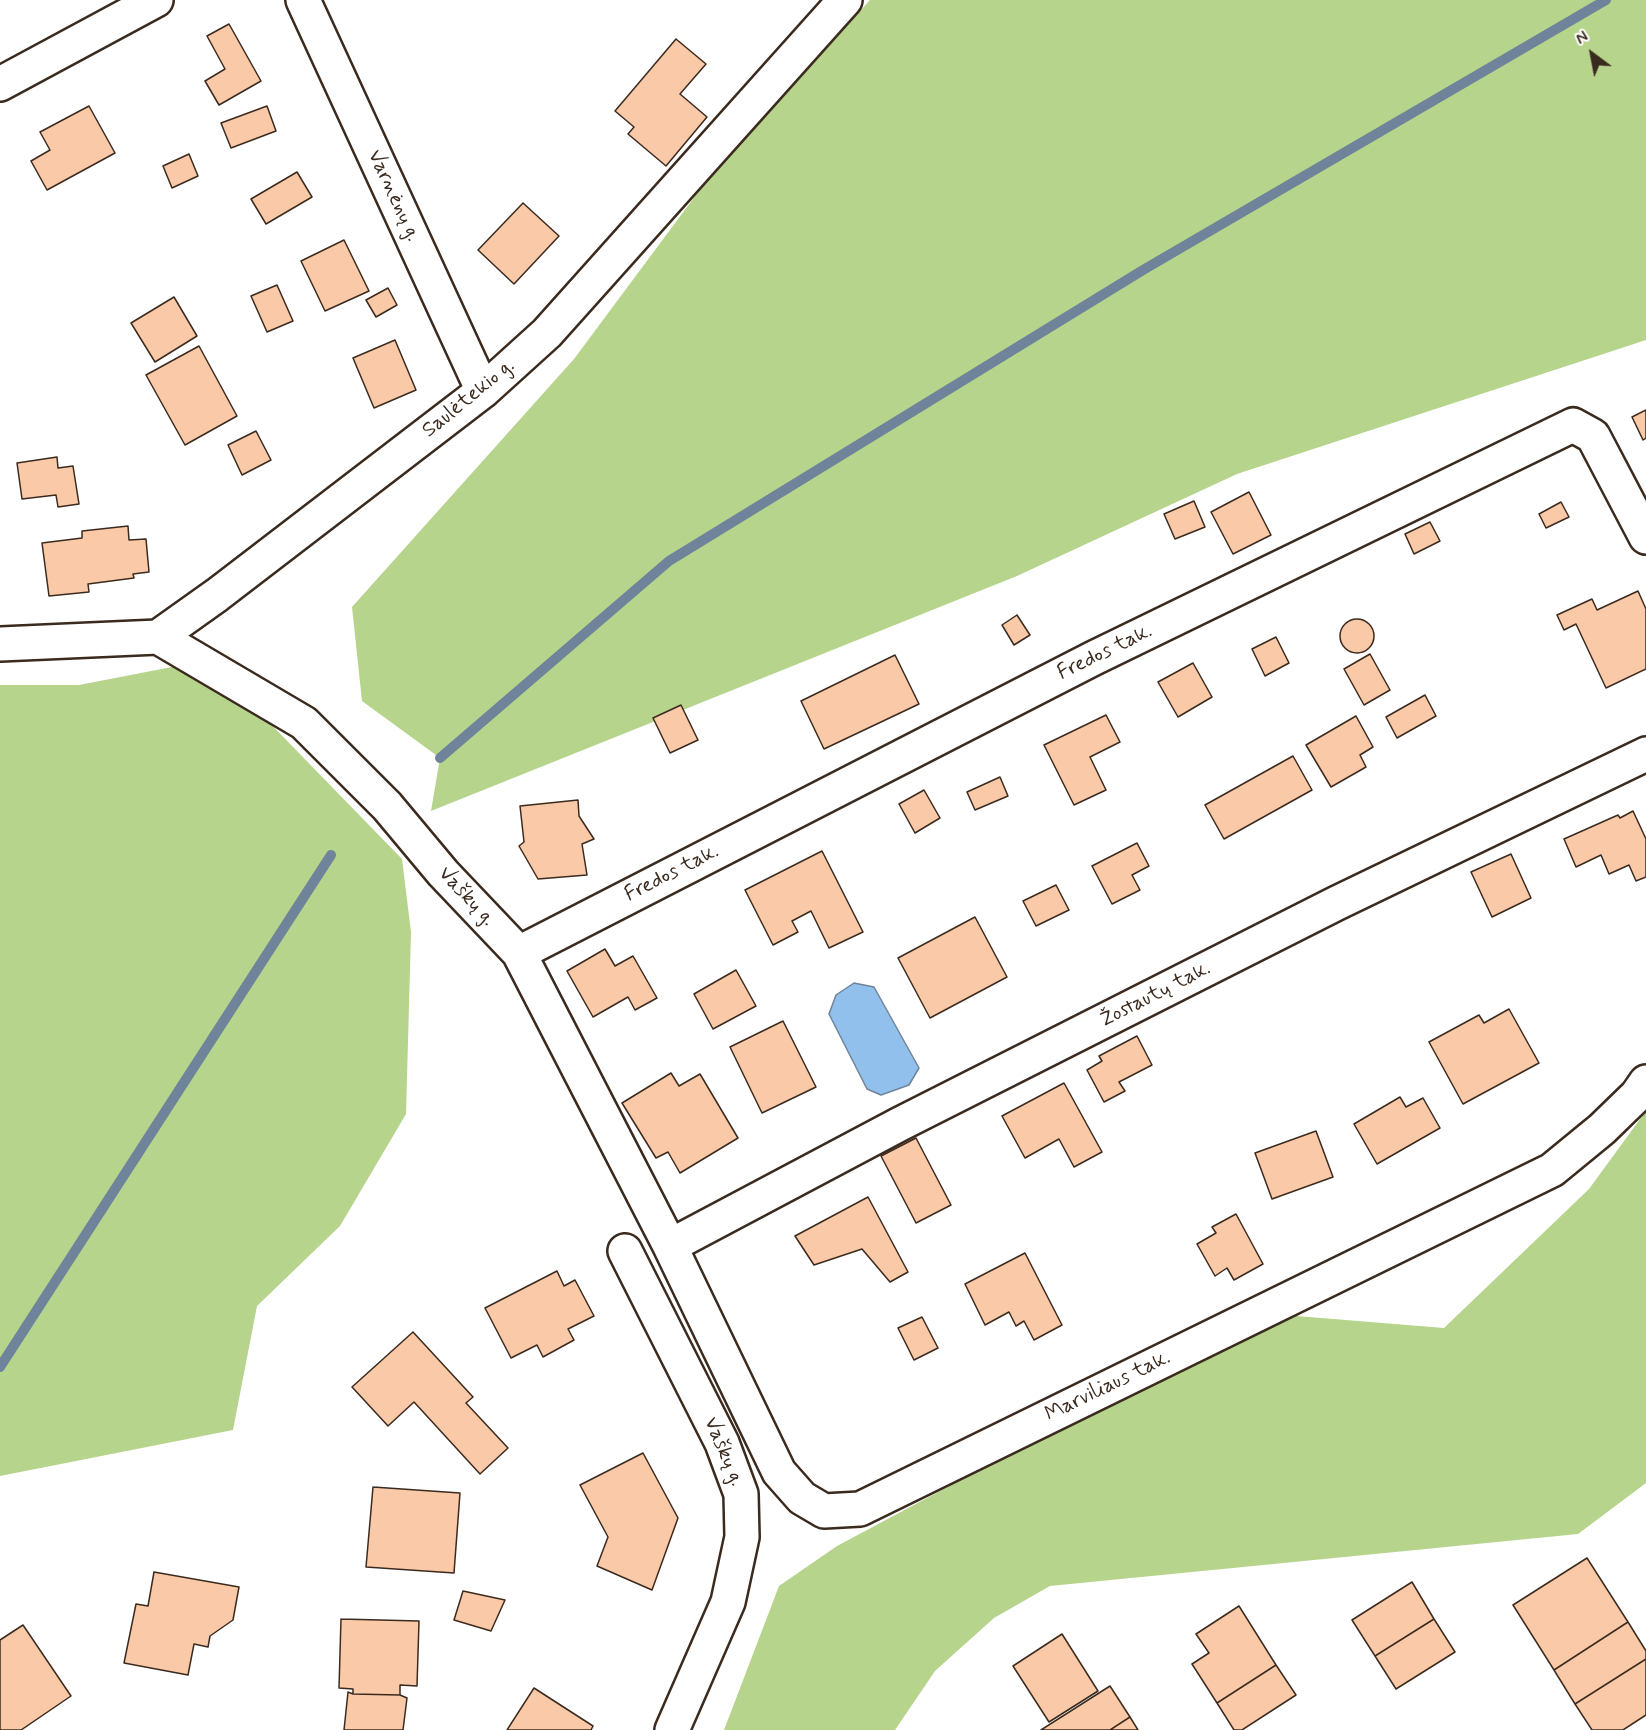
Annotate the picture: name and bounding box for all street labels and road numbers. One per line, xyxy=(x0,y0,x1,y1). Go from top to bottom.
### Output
street label: Varnėnų g. xyxy=(361,146,425,246)
street label: Saulėtekio g. xyxy=(418,354,520,444)
street label: Fredos tak. xyxy=(1054,619,1156,687)
street label: Fredos tak. xyxy=(621,840,723,908)
street label: Vaškų g. xyxy=(432,862,500,932)
street label: Žostautų tak. xyxy=(1097,957,1215,1033)
street label: Marviliaus tak. xyxy=(1041,1346,1175,1428)
street label: Vaškų g. xyxy=(697,1414,749,1490)

